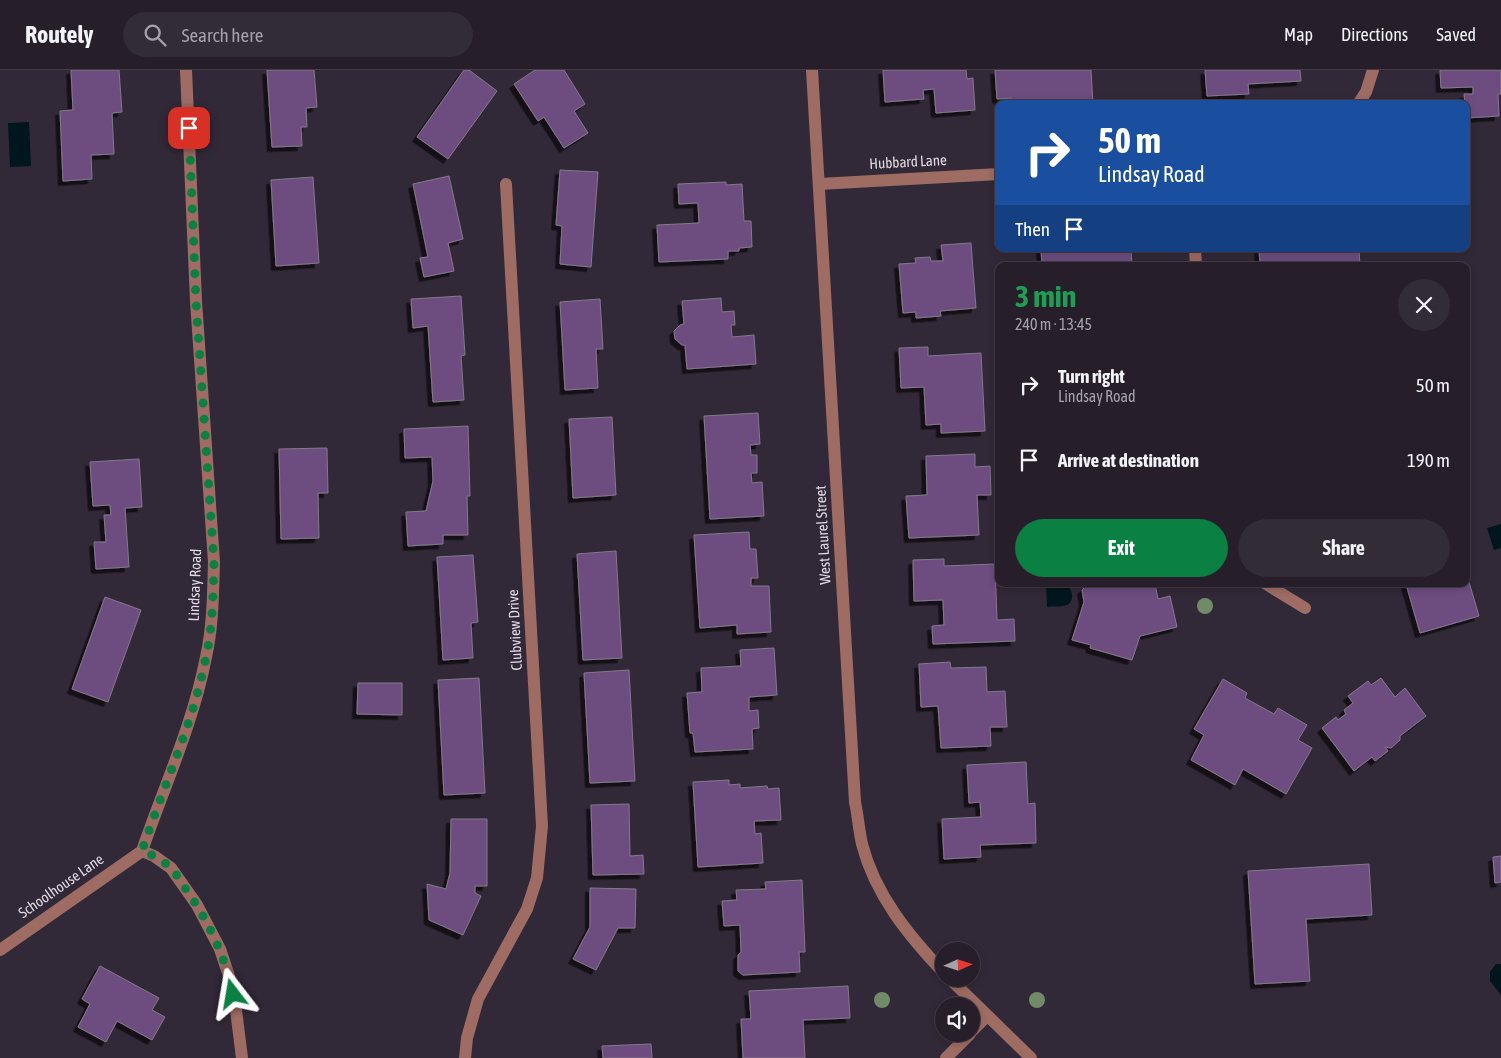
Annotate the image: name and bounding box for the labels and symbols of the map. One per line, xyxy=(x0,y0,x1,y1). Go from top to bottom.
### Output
pin xyxy=(168,107,210,149)
street label: Hubbard Lane xyxy=(869,151,947,172)
street label: West Laurel Street xyxy=(811,485,834,585)
street label: Lindsay Road xyxy=(185,548,204,622)
street label: Clubview Drive xyxy=(504,589,525,671)
street label: Schoolhouse Lane xyxy=(15,850,107,921)
north arrow xyxy=(935,942,980,988)
position arrow xyxy=(206,967,258,1019)

